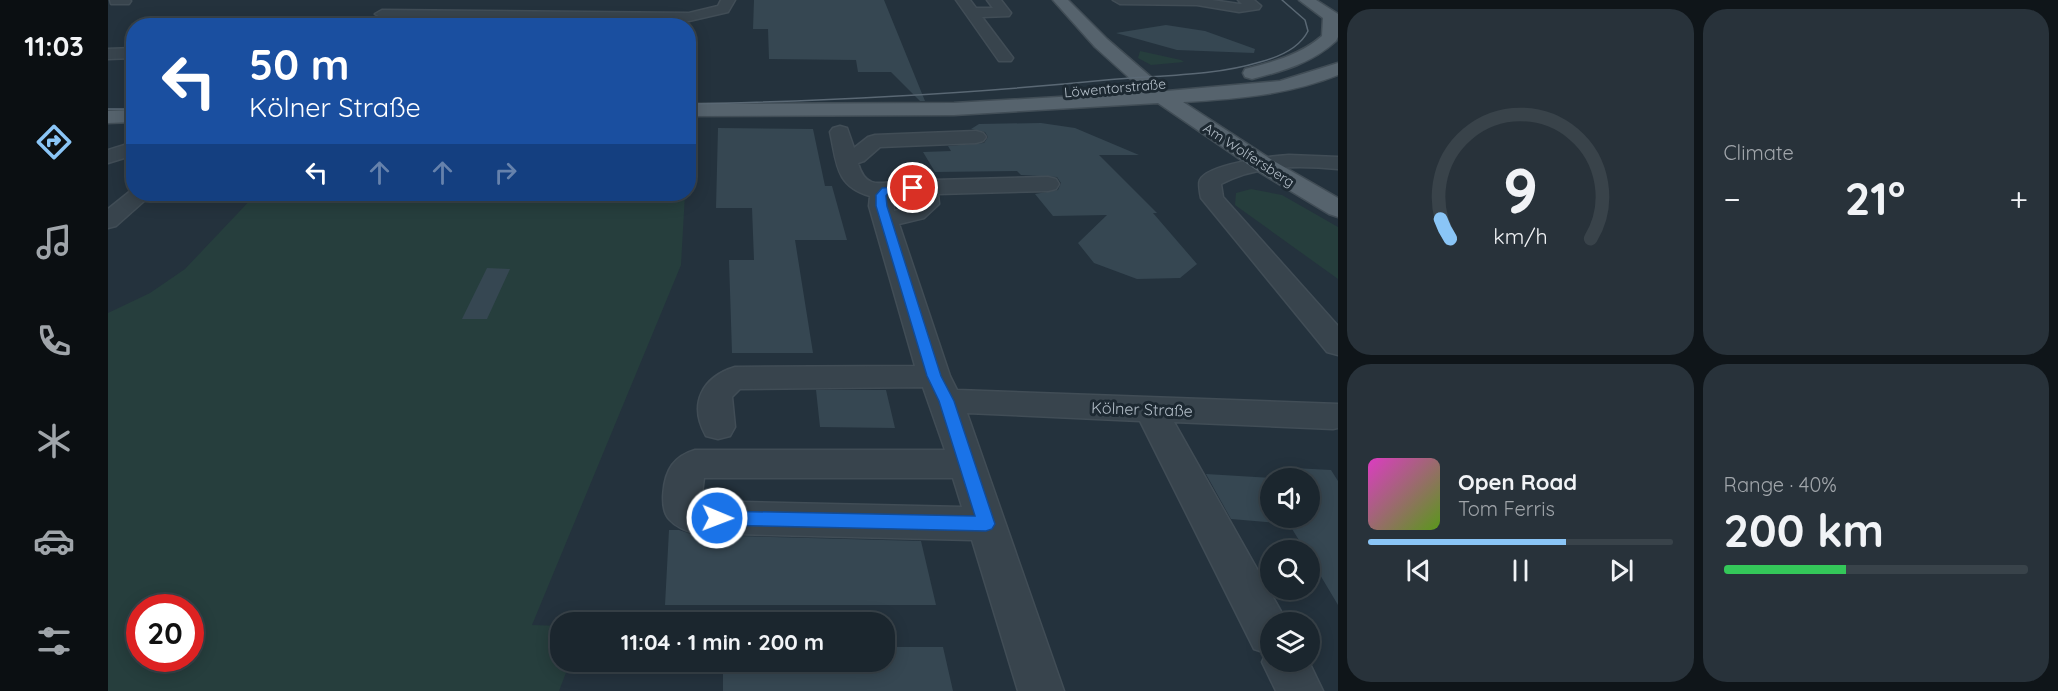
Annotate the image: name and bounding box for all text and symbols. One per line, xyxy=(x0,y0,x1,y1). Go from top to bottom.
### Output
text: 11:03 xyxy=(24,29,84,63)
text: 50 m xyxy=(249,38,349,91)
icon: left xyxy=(150,42,228,120)
street label: Löwentorstraße xyxy=(1063,75,1167,101)
text: Kölner Straße xyxy=(249,90,421,124)
street label: Am Wolfersberg xyxy=(1200,119,1298,191)
icon: directions xyxy=(33,121,75,163)
text: Climate xyxy=(1724,140,1794,165)
text: 9 xyxy=(1503,151,1538,229)
icon: left xyxy=(300,156,333,189)
icon: ahead xyxy=(363,156,396,189)
icon: ahead xyxy=(426,156,459,189)
icon: right xyxy=(489,156,522,189)
pin xyxy=(887,162,938,213)
text: 21° xyxy=(1845,170,1905,226)
icon: arrive xyxy=(896,171,929,204)
text: − xyxy=(1724,178,1741,219)
text: + xyxy=(2009,178,2028,219)
icon: music xyxy=(33,221,75,263)
text: km/h xyxy=(1493,223,1547,249)
icon: phone xyxy=(33,320,75,362)
street label: Kölner Straße xyxy=(1091,397,1193,421)
icon: climate xyxy=(33,420,75,462)
map controls xyxy=(1260,468,1320,672)
button: sound xyxy=(1260,468,1320,528)
text: Open Road xyxy=(1458,468,1577,496)
text: Range · 40% xyxy=(1724,472,1837,497)
position arrow xyxy=(685,486,749,550)
text: Tom Ferris xyxy=(1458,496,1555,521)
text: 200 km xyxy=(1724,502,1884,558)
icon: car xyxy=(33,520,75,562)
button: search xyxy=(1260,540,1320,600)
icon: previous xyxy=(1402,554,1435,587)
icon: pause xyxy=(1504,554,1537,587)
icon: next xyxy=(1605,554,1638,587)
speed limit sign: 20 xyxy=(126,594,204,672)
button: layers xyxy=(1260,612,1320,672)
icon: filters xyxy=(33,620,75,662)
text: 11:04 · 1 min · 200 m xyxy=(621,628,824,656)

